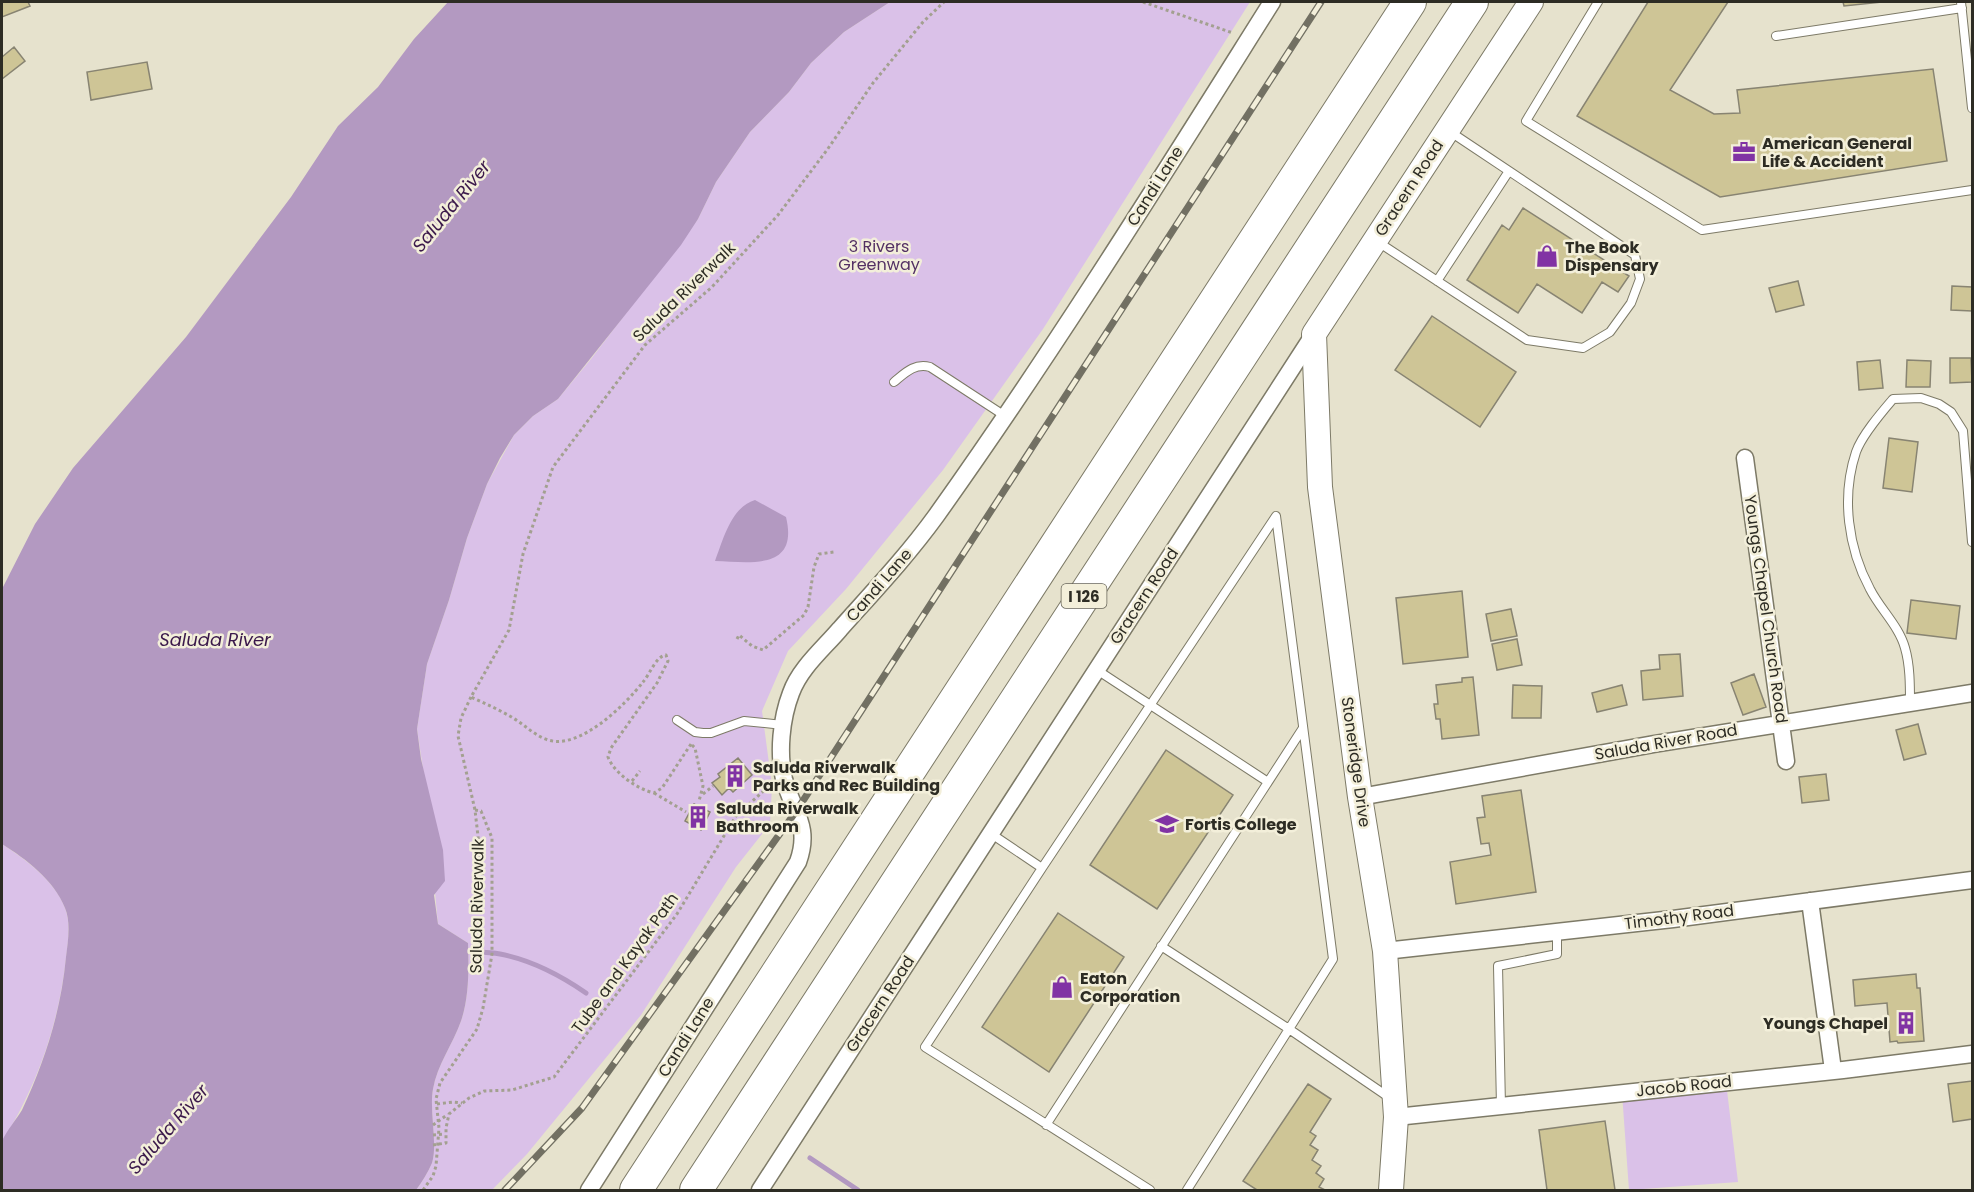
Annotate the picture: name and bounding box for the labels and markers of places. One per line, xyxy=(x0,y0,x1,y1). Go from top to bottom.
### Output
place label: American General Life & Accident xyxy=(1762,132,1912,173)
office icon: American General Life & Accident xyxy=(1731,139,1757,165)
place label: The Book Dispensary xyxy=(1565,236,1659,277)
shop icon: The Book Dispensary xyxy=(1534,243,1560,269)
place label: Saluda Riverwalk Parks and Rec Building xyxy=(753,756,940,797)
building icon: Saluda Riverwalk Parks and Rec Building xyxy=(722,763,748,789)
place label: Saluda Riverwalk Bathroom xyxy=(716,797,859,838)
building icon: Saluda Riverwalk Bathroom xyxy=(685,804,711,830)
school or university icon: Fortis College xyxy=(1154,811,1180,837)
place label: Fortis College xyxy=(1185,813,1297,836)
place label: Eaton Corporation xyxy=(1080,967,1180,1008)
shop icon: Eaton Corporation xyxy=(1049,974,1075,1000)
building icon: Youngs Chapel xyxy=(1893,1010,1919,1036)
place label: Youngs Chapel xyxy=(1763,1012,1888,1035)

